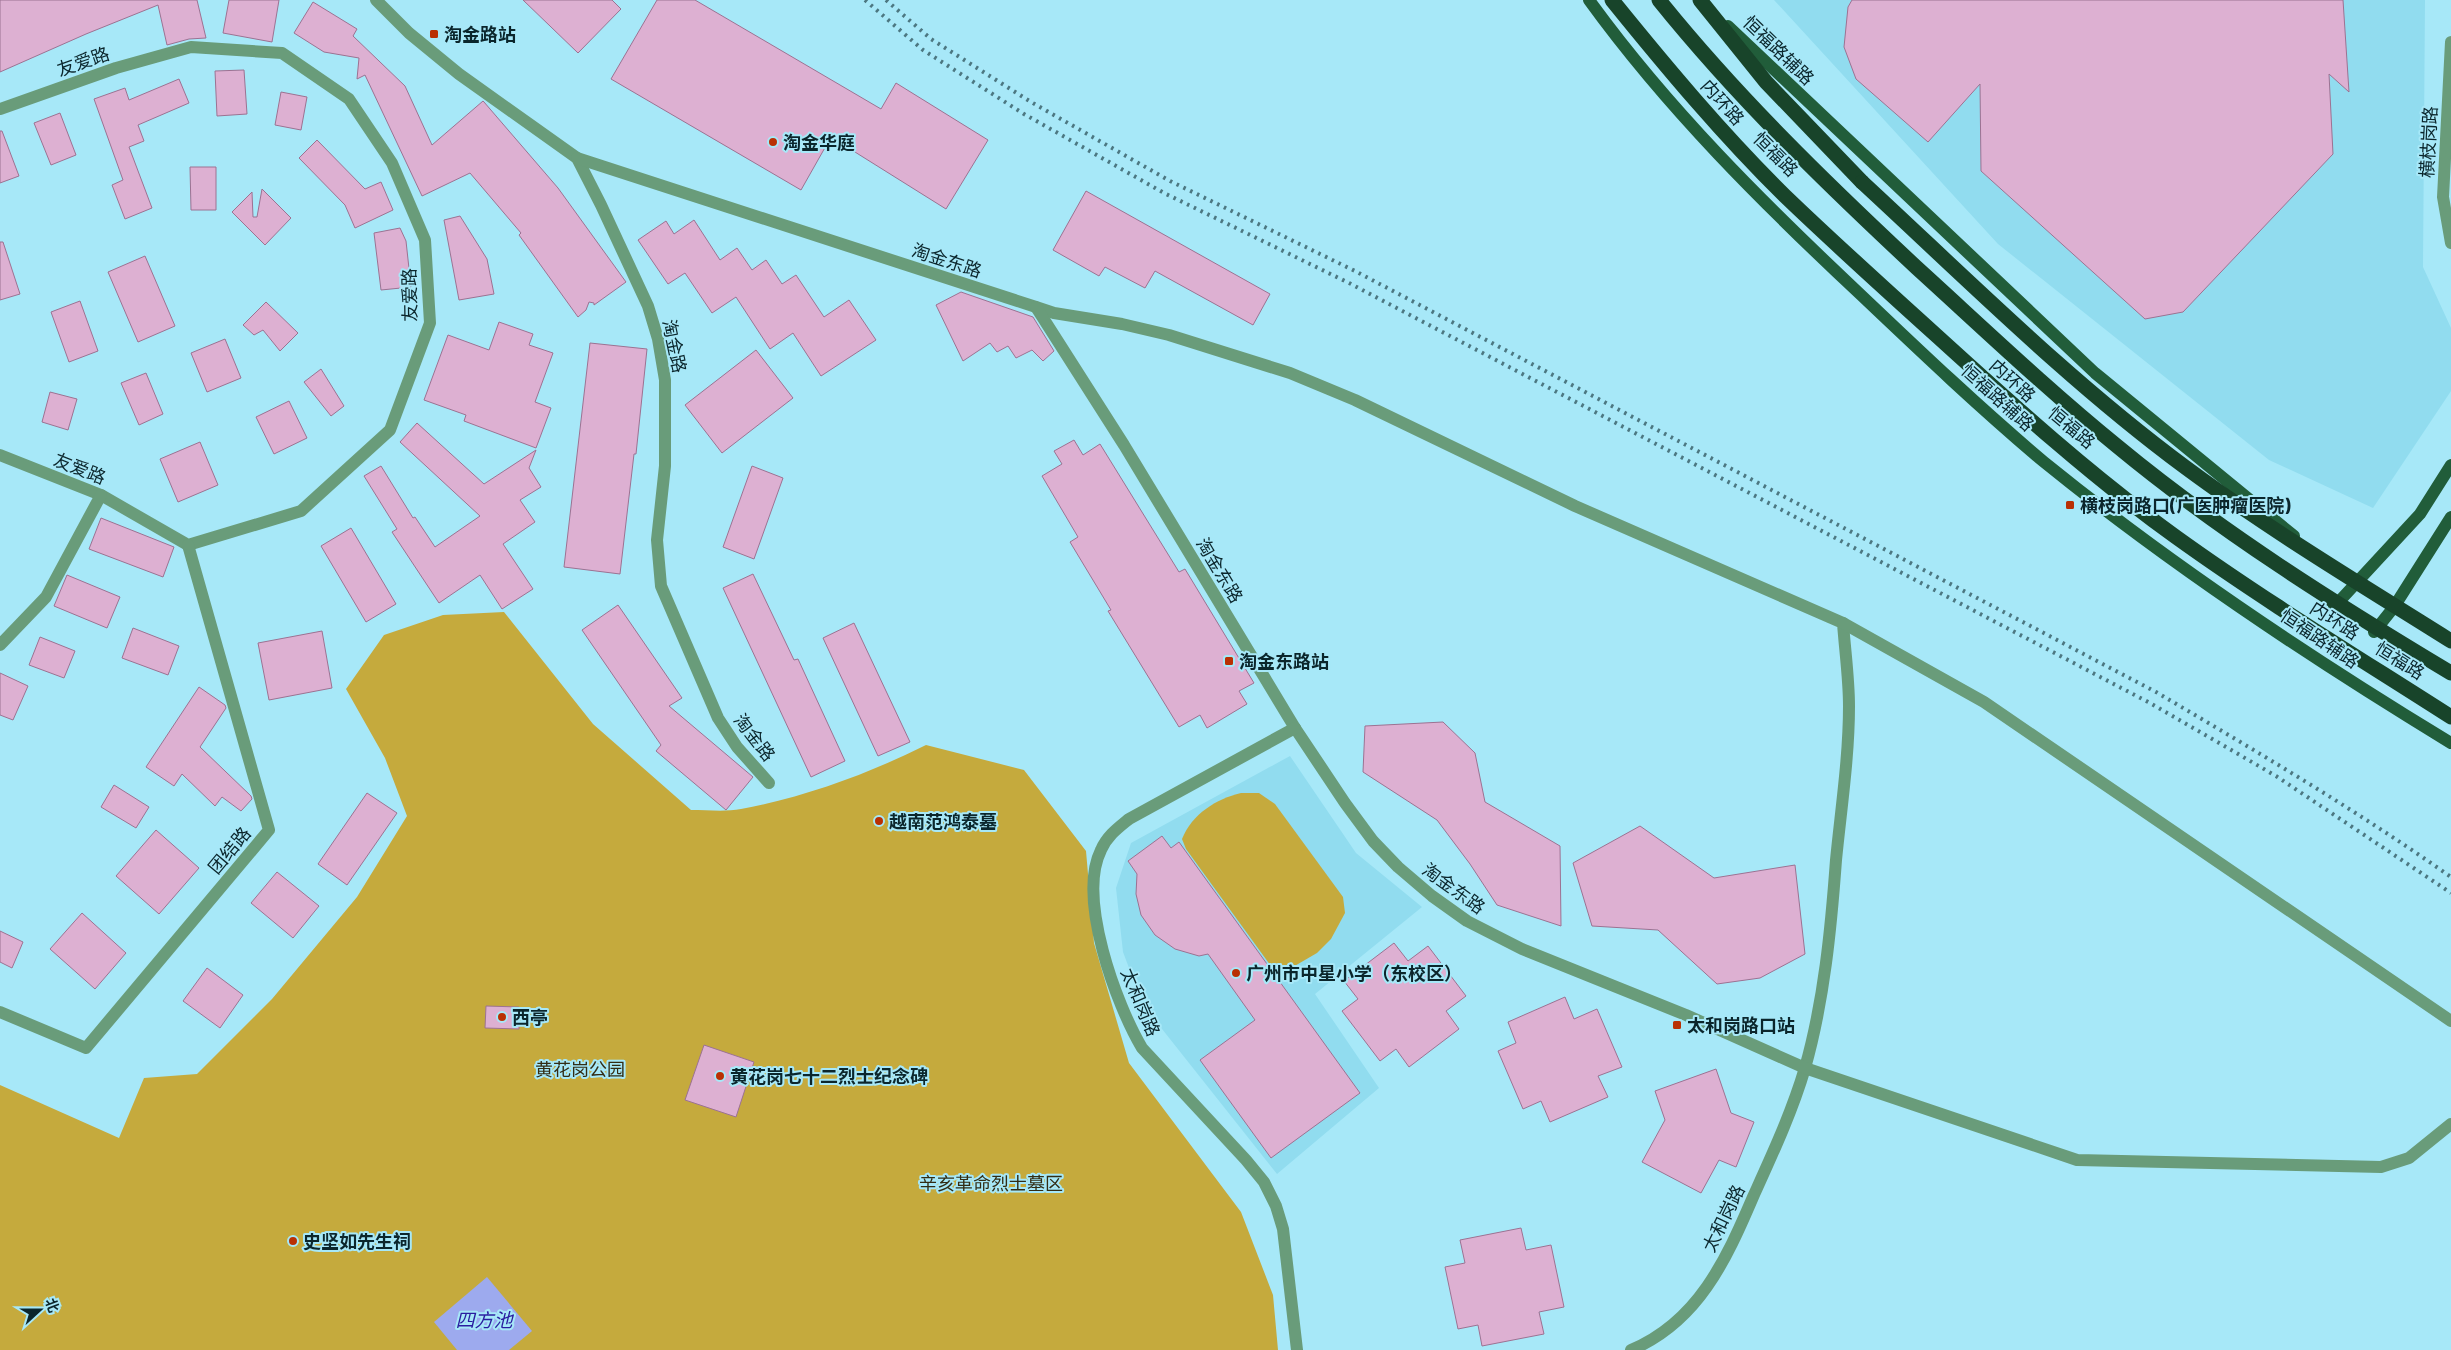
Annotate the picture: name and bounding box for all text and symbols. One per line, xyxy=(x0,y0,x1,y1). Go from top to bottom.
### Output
street label: 恒福路辅路 xyxy=(1739,11,1819,89)
place label: 淘金路站 xyxy=(444,23,516,45)
marker: 淘金路站 xyxy=(428,28,440,40)
street label: 友爱路 xyxy=(54,42,112,80)
street label: 内环路 xyxy=(1697,75,1749,129)
street label: 横枝岗路 xyxy=(2415,105,2441,179)
street label: 恒福路 xyxy=(1749,127,1803,181)
place label: 淘金华庭 xyxy=(783,131,855,153)
marker: 淘金华庭 xyxy=(767,136,779,148)
street label: 淘金东路 xyxy=(909,238,985,282)
street label: 友爱路 xyxy=(398,268,420,322)
street label: 淘金路 xyxy=(659,317,691,375)
street label: 内环路 xyxy=(1986,354,2040,406)
street label: 恒福路辅路 xyxy=(1957,359,2039,435)
street label: 恒福路 xyxy=(2044,401,2100,453)
street label: 友爱路 xyxy=(51,448,109,488)
place label: 横枝岗路口(广医肿瘤医院) xyxy=(2080,494,2291,516)
marker: 横枝岗路口(广医肿瘤医院) xyxy=(2064,499,2076,511)
street label: 淘金东路 xyxy=(1192,533,1248,607)
street label: 内环路 xyxy=(2306,596,2364,644)
street label: 恒福路辅路 xyxy=(2277,604,2363,672)
street label: 恒福路 xyxy=(2371,636,2429,684)
place label: 淘金东路站 xyxy=(1239,650,1329,672)
marker: 淘金东路站 xyxy=(1223,655,1235,667)
street label: 淘金路 xyxy=(730,709,780,765)
place label: 越南范鸿泰墓 xyxy=(889,810,997,832)
marker: 越南范鸿泰墓 xyxy=(873,815,885,827)
street label: 团结路 xyxy=(203,822,255,878)
street label: 淘金东路 xyxy=(1418,858,1490,918)
place label: 广州市中星小学（东校区） xyxy=(1246,962,1462,984)
street label: 太和岗路 xyxy=(1117,965,1165,1039)
marker: 广州市中星小学（东校区） xyxy=(1230,967,1242,979)
place label: 西亭 xyxy=(512,1006,548,1028)
marker: 西亭 xyxy=(496,1011,508,1023)
place label: 太和岗路口站 xyxy=(1687,1014,1795,1036)
marker: 太和岗路口站 xyxy=(1671,1019,1683,1031)
park label: 黄花岗公园 xyxy=(535,1058,625,1080)
place label: 黄花岗七十二烈士纪念碑 xyxy=(730,1065,928,1087)
marker: 黄花岗七十二烈士纪念碑 xyxy=(714,1070,726,1082)
park label: 辛亥革命烈士墓区 xyxy=(919,1172,1063,1194)
street label: 太和岗路 xyxy=(1697,1181,1749,1255)
place label: 史坚如先生祠 xyxy=(303,1230,411,1252)
marker: 史坚如先生祠 xyxy=(287,1235,299,1247)
north arrow xyxy=(15,1285,65,1335)
text: 北 xyxy=(42,1296,63,1315)
water label: 四方池 xyxy=(455,1308,514,1331)

